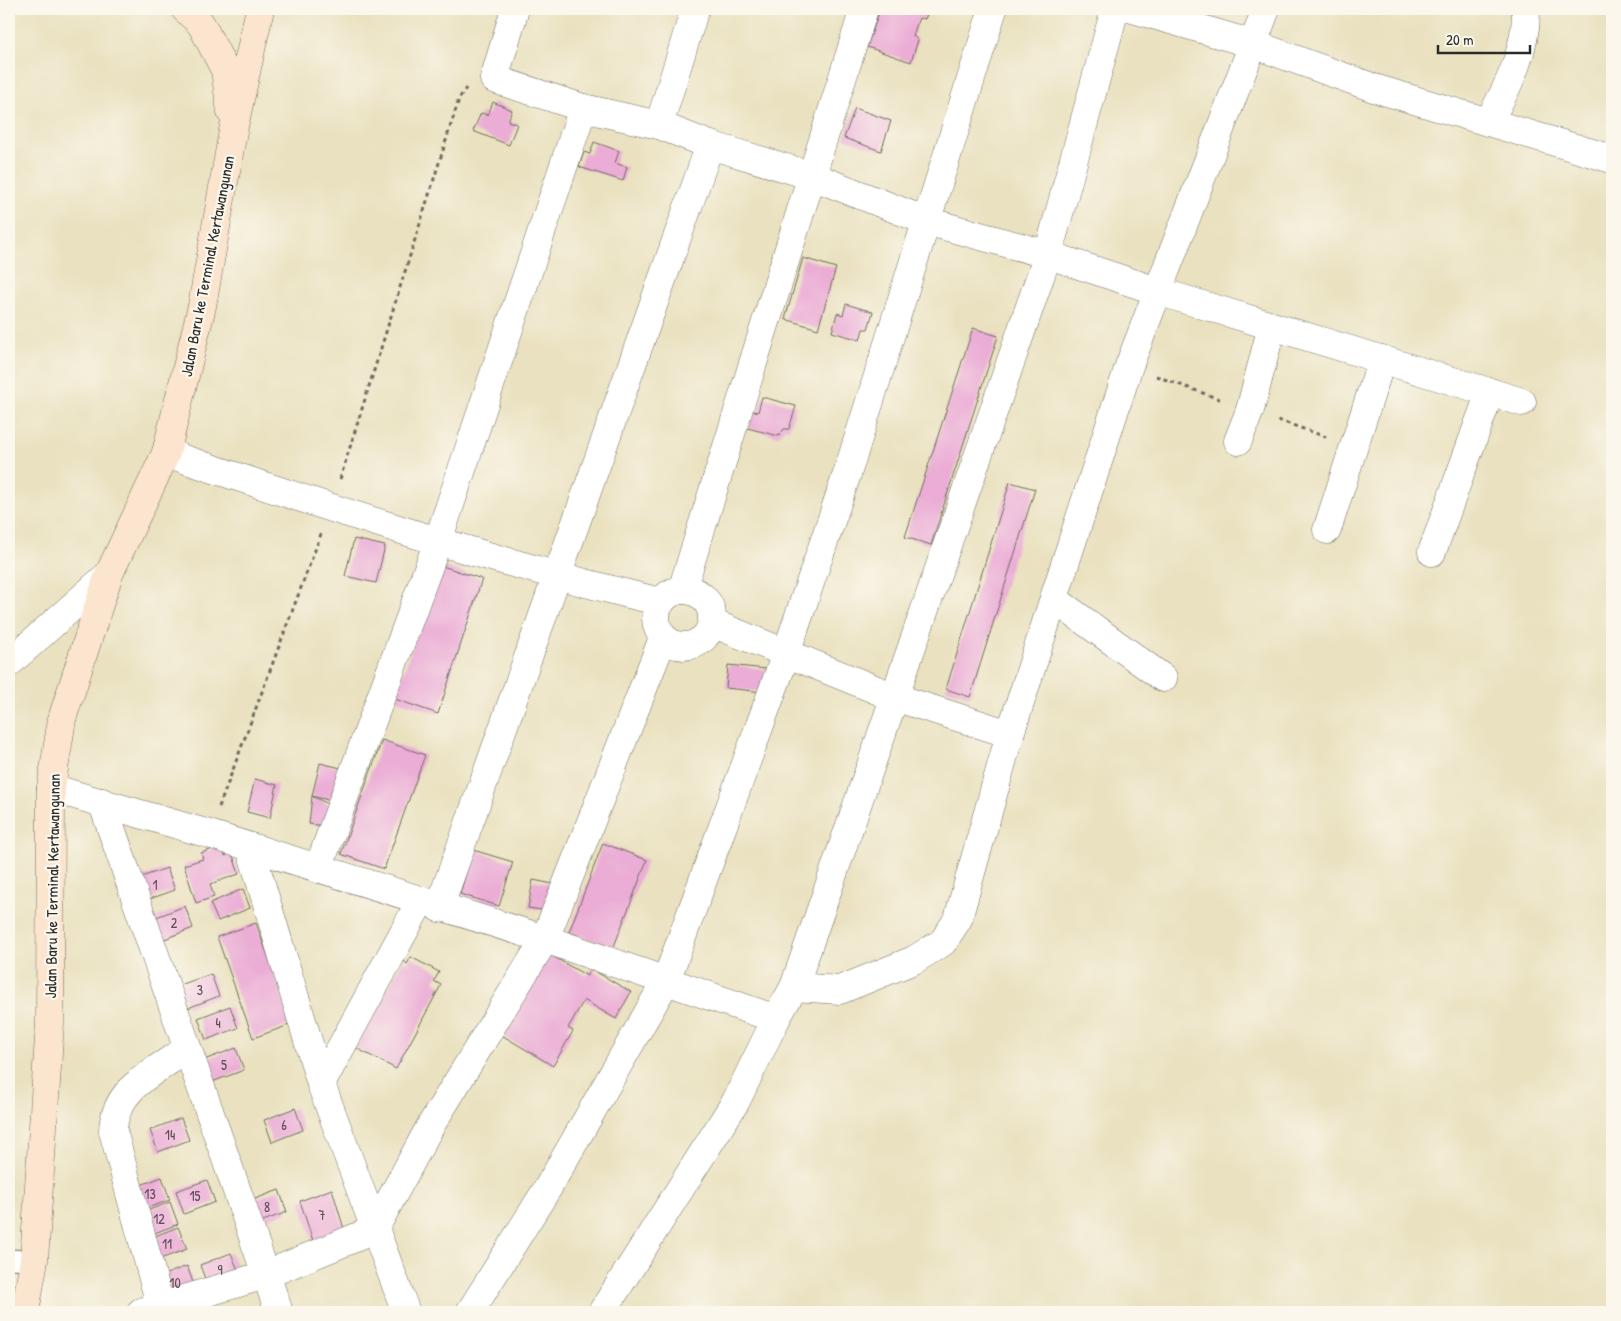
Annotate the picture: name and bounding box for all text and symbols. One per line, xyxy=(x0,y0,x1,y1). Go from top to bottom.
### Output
scale bar xyxy=(1438,22,1531,54)
text: 20 m xyxy=(1446,29,1473,50)
street label: Jalan Baru ke Terminal Kertawangunan xyxy=(175,154,239,378)
street label: Jalan Baru ke Terminal Kertawangunan xyxy=(39,773,65,999)
house number: 1 xyxy=(152,875,158,894)
house number: 2 xyxy=(171,913,178,932)
house number: 3 xyxy=(197,980,203,999)
house number: 4 xyxy=(215,1013,221,1032)
house number: 5 xyxy=(221,1055,227,1074)
house number: 6 xyxy=(281,1115,287,1134)
house number: 14 xyxy=(165,1125,175,1144)
house number: 13 xyxy=(144,1184,156,1203)
house number: 15 xyxy=(189,1186,201,1205)
house number: 8 xyxy=(264,1197,270,1216)
house number: 7 xyxy=(319,1205,326,1224)
house number: 12 xyxy=(153,1209,165,1228)
house number: 11 xyxy=(162,1234,172,1253)
house number: 9 xyxy=(217,1260,223,1279)
house number: 10 xyxy=(169,1273,181,1292)

